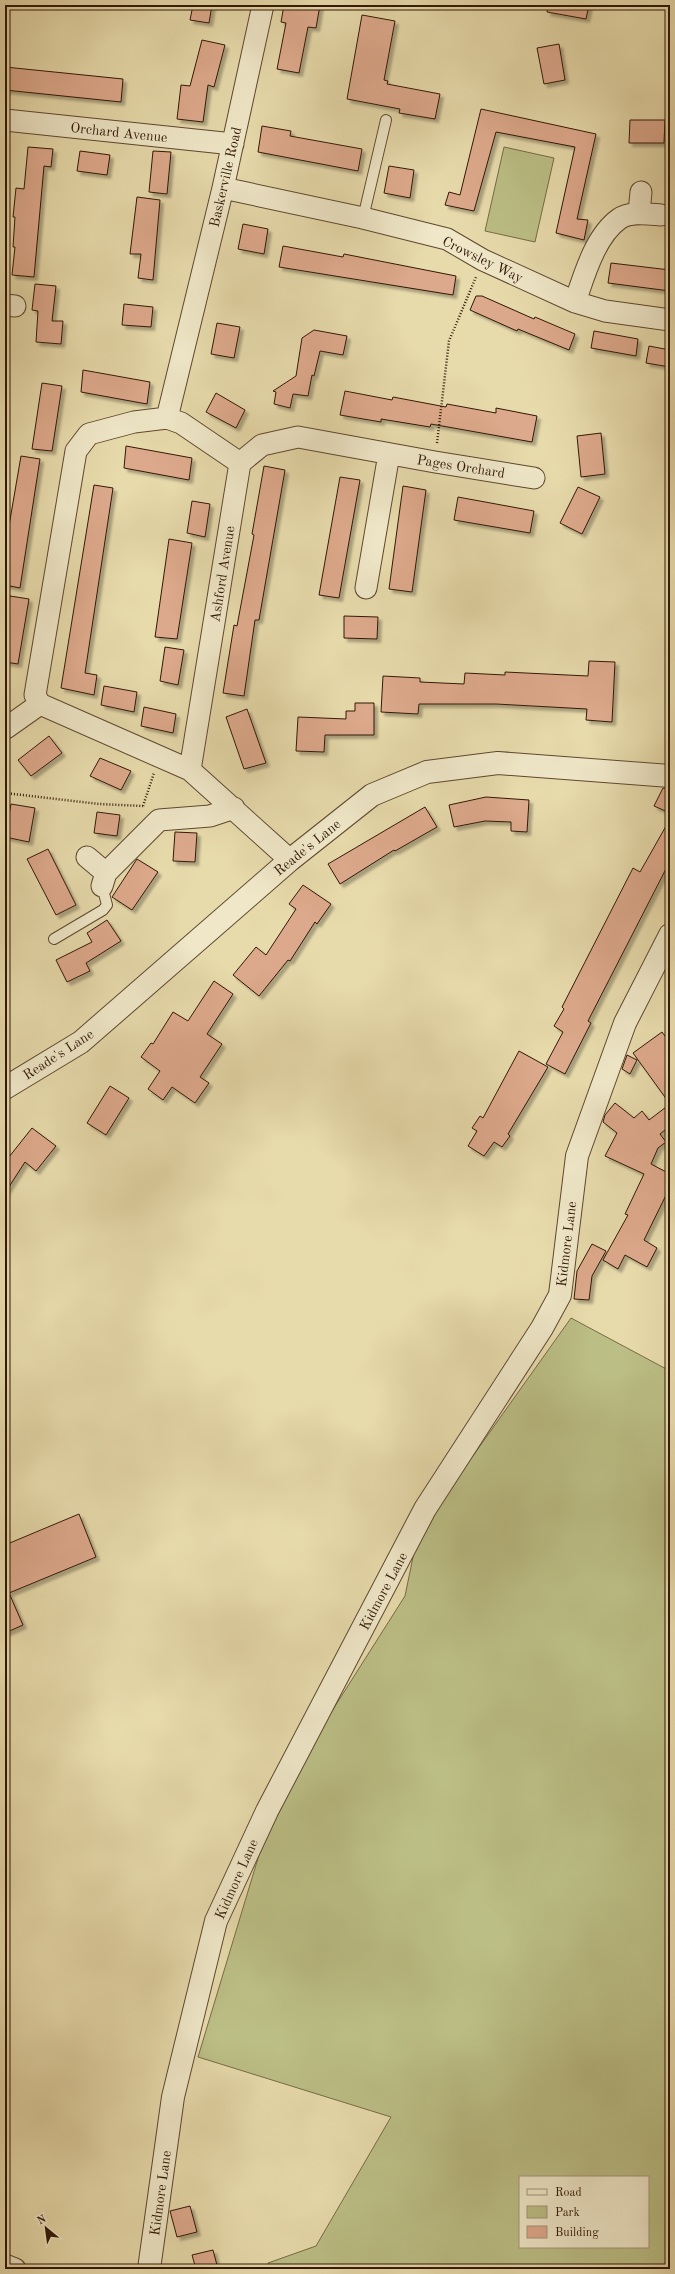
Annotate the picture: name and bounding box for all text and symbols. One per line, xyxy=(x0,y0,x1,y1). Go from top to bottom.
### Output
street label: Orchard Avenue xyxy=(70,121,168,145)
street label: Baskerville Road xyxy=(208,126,244,229)
street label: Crowsley Way xyxy=(440,234,526,286)
street label: Pages Orchard xyxy=(416,453,506,481)
street label: Ashford Avenue xyxy=(208,525,238,623)
street label: Reade's Lane xyxy=(272,817,343,879)
street label: Reade's Lane xyxy=(21,1027,96,1083)
street label: Kidmore Lane xyxy=(555,1201,579,1288)
street label: Kidmore Lane xyxy=(357,1550,410,1633)
street label: Kidmore Lane xyxy=(213,1837,261,1922)
street label: Kidmore Lane xyxy=(148,2150,174,2237)
legend xyxy=(519,2176,649,2248)
text: Road xyxy=(555,2187,582,2199)
text: Park xyxy=(555,2207,580,2219)
north arrow xyxy=(26,2208,66,2248)
text: N xyxy=(36,2213,49,2227)
text: Building xyxy=(555,2227,599,2239)

